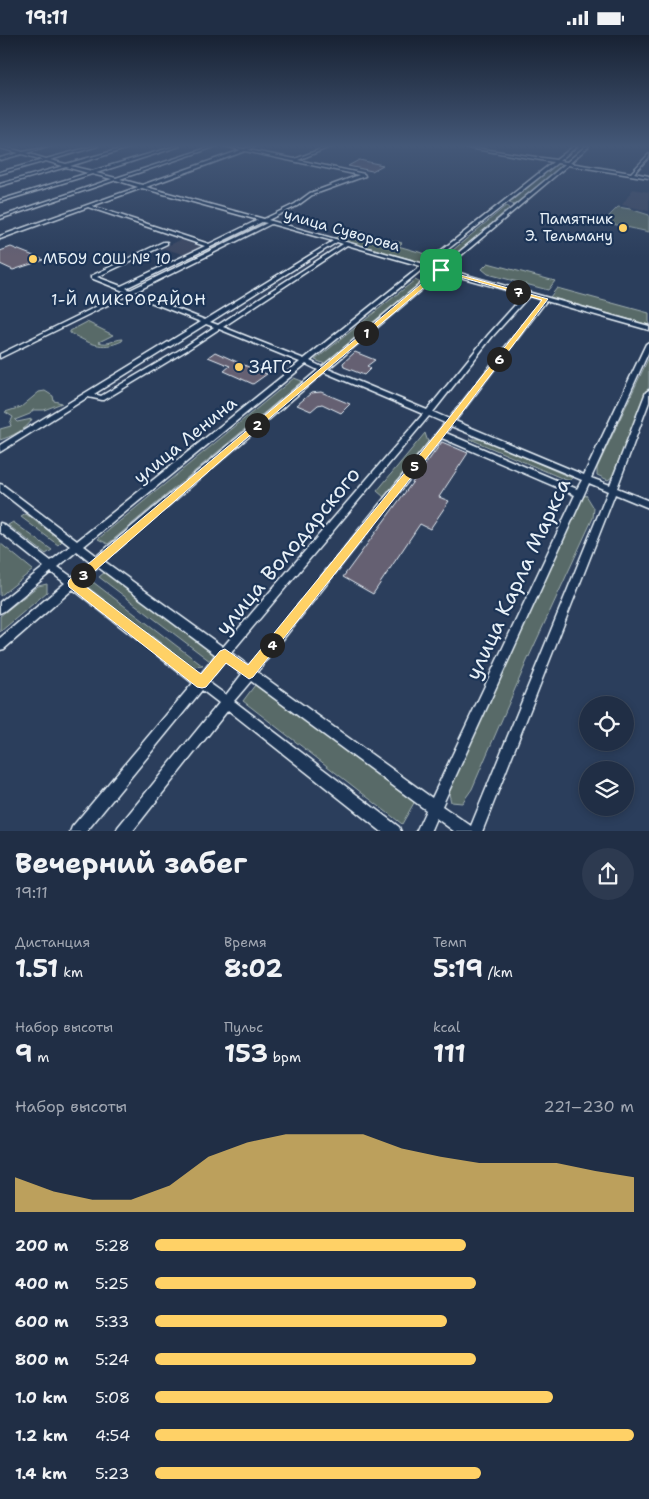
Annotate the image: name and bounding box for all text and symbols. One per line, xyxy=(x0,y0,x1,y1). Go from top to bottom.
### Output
text: 19:11 xyxy=(25,5,68,30)
street label: улица Суворова xyxy=(282,204,403,256)
place label: Памятник Э. Тельману xyxy=(525,209,613,246)
marker: Памятник Э. Тельману xyxy=(617,222,629,234)
place label: МБОУ СОШ № 10 xyxy=(43,249,171,269)
pin xyxy=(420,249,462,291)
marker: МБОУ СОШ № 10 xyxy=(27,253,39,265)
icon: arrive xyxy=(427,256,455,284)
pin: 7 xyxy=(506,279,530,305)
text: 7 xyxy=(514,283,523,301)
district label: 1-Й МИКРОРАЙОН xyxy=(51,289,207,310)
pin: 1 xyxy=(354,321,378,345)
text: 1 xyxy=(363,324,370,342)
pin: 6 xyxy=(486,347,512,371)
text: 6 xyxy=(495,350,504,368)
place label: ЗАГС xyxy=(249,355,292,379)
marker: ЗАГС xyxy=(233,361,245,373)
street label: улица Ленина xyxy=(128,391,242,489)
pin: 2 xyxy=(244,413,270,437)
text: 2 xyxy=(253,416,262,434)
pin: 5 xyxy=(402,453,426,479)
text: 5 xyxy=(410,457,419,475)
street label: улица Володарского xyxy=(209,461,367,641)
street label: улица Карла Маркса xyxy=(459,474,577,684)
pin: 3 xyxy=(70,563,96,587)
text: 3 xyxy=(79,566,88,584)
pin: 4 xyxy=(260,633,284,657)
text: 4 xyxy=(268,636,277,654)
map controls xyxy=(579,696,634,816)
button: locate xyxy=(579,696,634,751)
button: layers xyxy=(579,761,634,816)
text: Вечерний забег xyxy=(15,844,247,882)
button: share xyxy=(582,848,634,900)
text: 19:11 xyxy=(15,882,48,903)
text: Дистанция xyxy=(15,933,90,951)
text: Время xyxy=(224,933,267,951)
text: Темп xyxy=(433,933,467,951)
text: 1.51 xyxy=(15,951,58,985)
text: 8:02 xyxy=(224,951,283,985)
text: 5:19 xyxy=(433,951,483,985)
text: km xyxy=(58,963,83,981)
text: /km xyxy=(483,963,513,981)
text: Набор высоты xyxy=(15,1018,113,1036)
text: Пульс xyxy=(224,1018,263,1036)
text: kcal xyxy=(433,1018,460,1036)
text: 9 xyxy=(15,1036,33,1070)
text: 153 xyxy=(224,1036,268,1070)
text: 111 xyxy=(433,1036,466,1070)
text: m xyxy=(33,1048,49,1066)
text: bpm xyxy=(268,1048,301,1066)
text: Набор высоты xyxy=(15,1096,127,1117)
text: 221–230 m xyxy=(544,1096,634,1117)
text: 200 m xyxy=(15,1235,68,1256)
text: 5:28 xyxy=(95,1235,130,1256)
text: 400 m xyxy=(15,1273,69,1294)
text: 5:25 xyxy=(95,1273,128,1294)
text: 600 m xyxy=(15,1311,69,1332)
text: 5:33 xyxy=(95,1311,129,1332)
text: 800 m xyxy=(15,1349,69,1370)
text: 5:24 xyxy=(95,1349,129,1370)
text: 1.0 km xyxy=(15,1387,67,1408)
text: 5:08 xyxy=(95,1387,130,1408)
text: 1.2 km xyxy=(15,1425,68,1446)
text: 4:54 xyxy=(95,1425,130,1446)
text: 1.4 km xyxy=(15,1463,67,1484)
text: 5:23 xyxy=(95,1463,129,1484)

